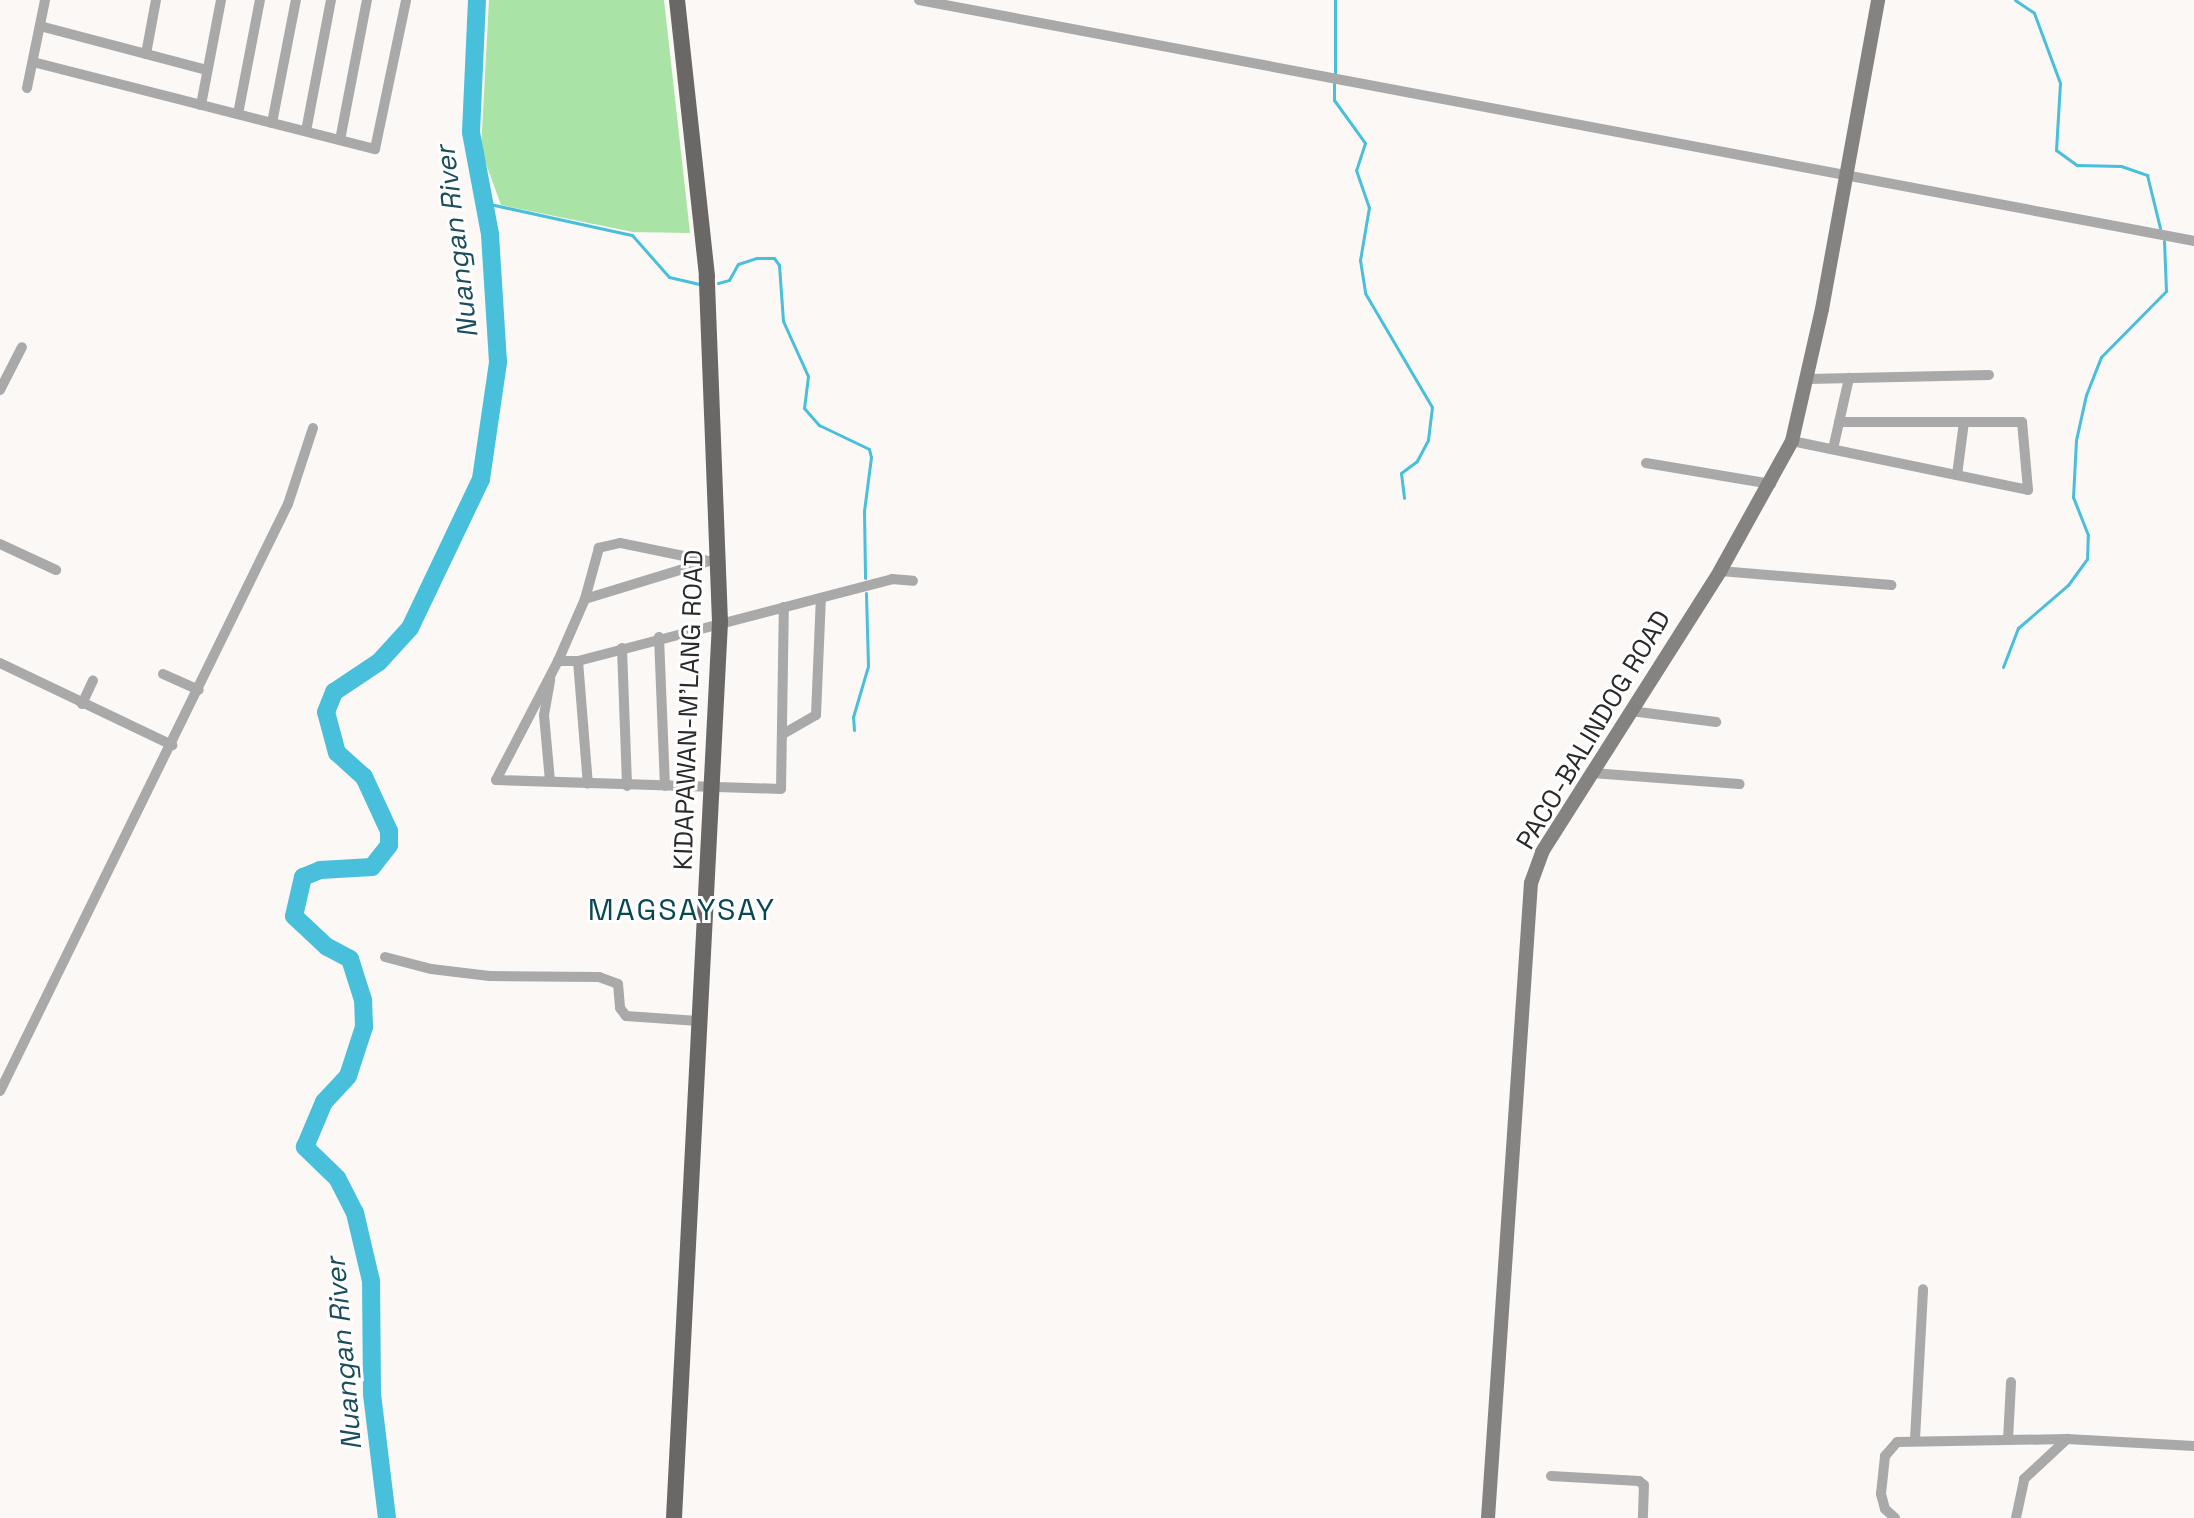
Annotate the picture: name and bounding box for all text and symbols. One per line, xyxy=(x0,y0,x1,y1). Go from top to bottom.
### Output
water label: Nuangan River xyxy=(428,144,484,340)
street label: KIDAPAWAN-M'LANG ROAD xyxy=(668,549,710,871)
street label: PACO-BALINDOG ROAD xyxy=(1510,605,1678,855)
district label: MAGSAYSAY xyxy=(588,892,776,928)
water label: Nuangan River xyxy=(318,1256,368,1452)

